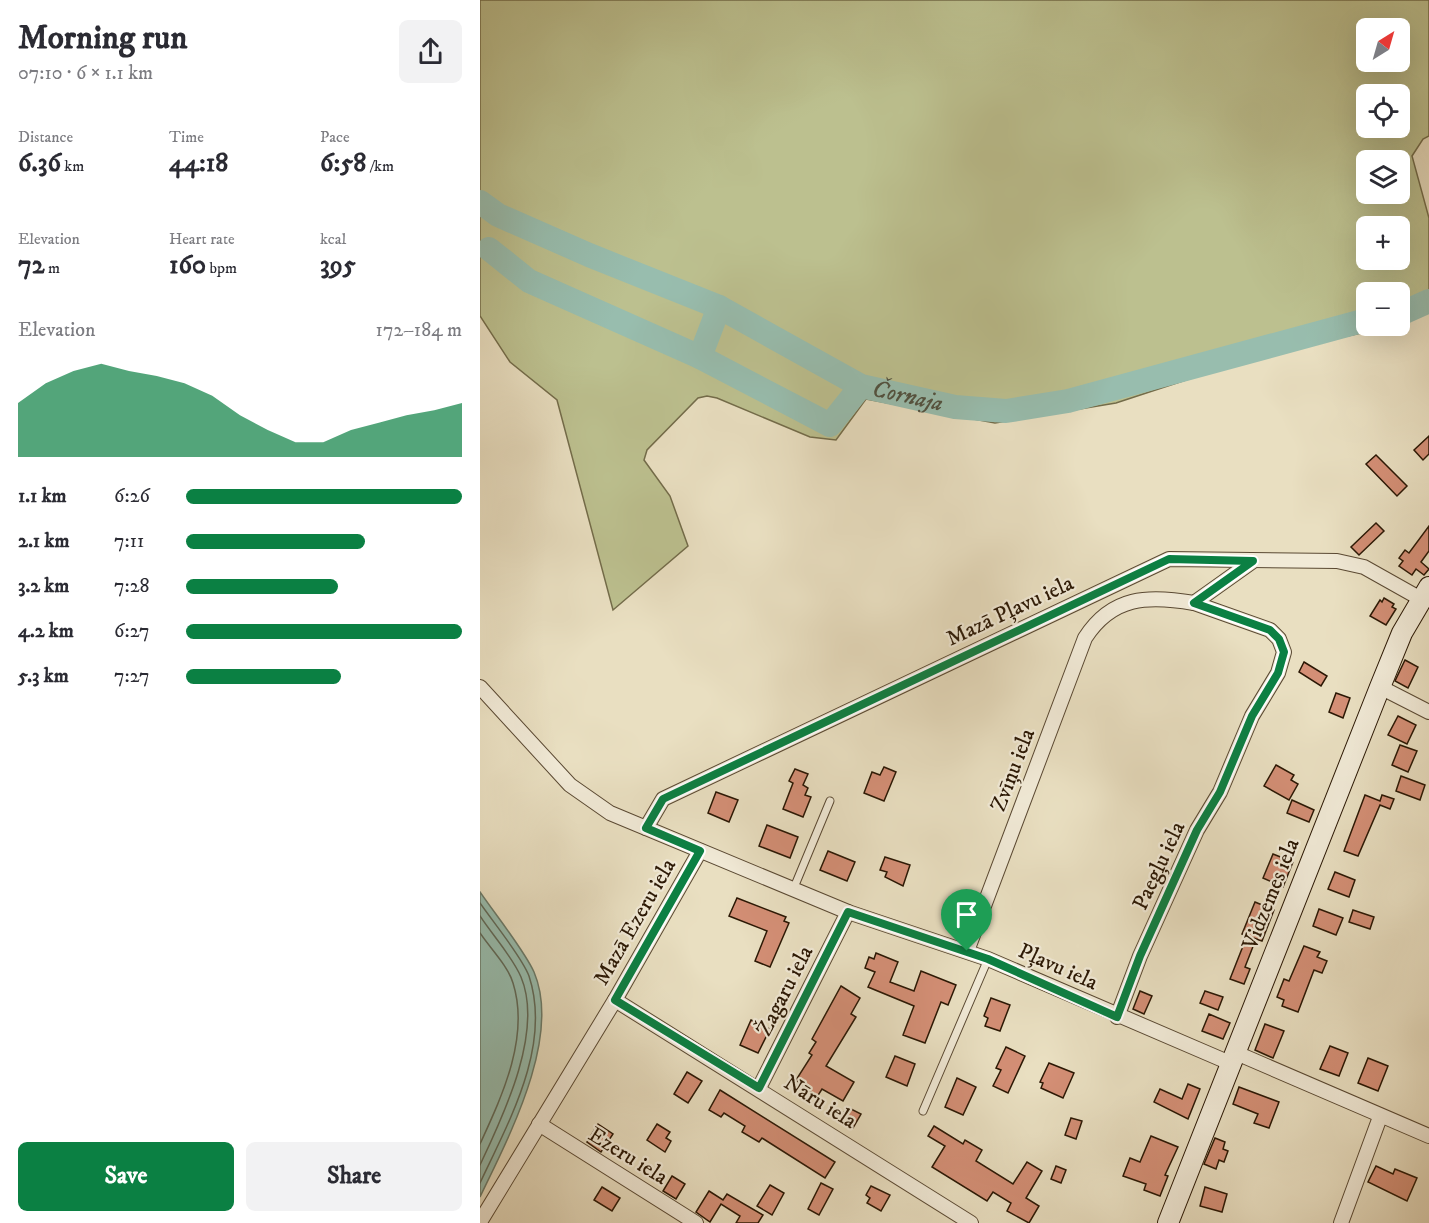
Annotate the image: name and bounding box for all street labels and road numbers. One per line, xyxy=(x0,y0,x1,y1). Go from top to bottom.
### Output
street label: Mazā Pļavu iela xyxy=(942,569,1079,652)
street label: Zvīņu iela xyxy=(985,724,1041,815)
street label: Paegļu iela xyxy=(1127,817,1191,915)
street label: Vidzemes iela xyxy=(1236,834,1306,954)
street label: Mazā Ezeru iela xyxy=(588,853,682,990)
street label: Pļavu iela xyxy=(1014,938,1103,997)
street label: Žagaru iela xyxy=(750,940,820,1041)
street label: Nāru iela xyxy=(778,1069,862,1135)
street label: Ezeru iela xyxy=(583,1121,673,1191)

